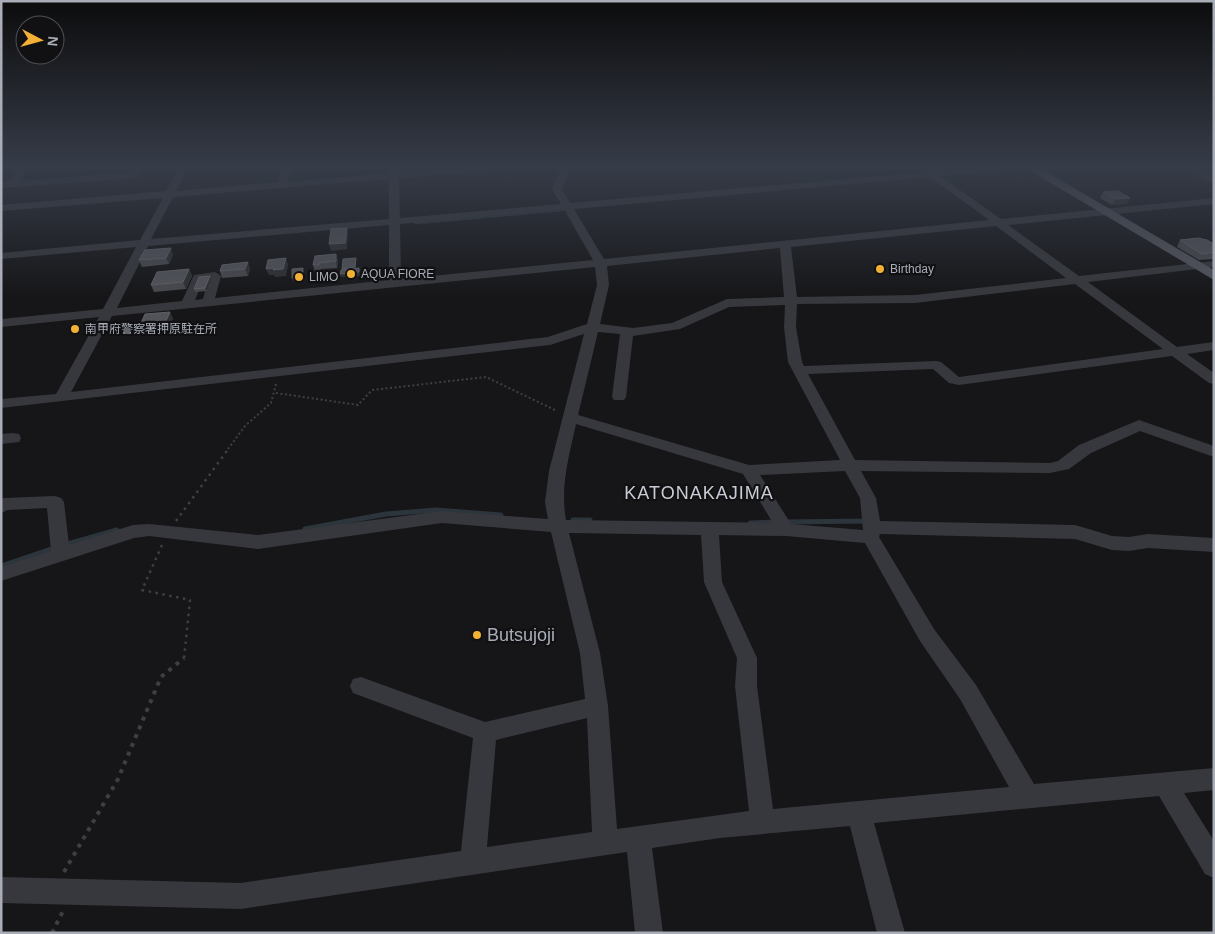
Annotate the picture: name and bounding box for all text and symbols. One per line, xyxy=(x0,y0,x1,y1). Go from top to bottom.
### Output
north arrow xyxy=(15,15,65,65)
text: N xyxy=(44,35,61,47)
place label: Birthday xyxy=(890,262,934,276)
marker: Birthday xyxy=(874,263,886,275)
place label: AQUA FIORE xyxy=(361,267,434,281)
marker: AQUA FIORE xyxy=(345,268,357,280)
place label: LIMO xyxy=(309,270,338,284)
marker: LIMO xyxy=(293,271,305,283)
place label: 南甲府警察署押原駐在所 xyxy=(85,322,217,336)
marker: 南甲府警察署押原駐在所 xyxy=(69,323,81,335)
district label: KATONAKAJIMA xyxy=(624,483,774,503)
place label: Butsujoji xyxy=(487,625,555,645)
marker: Butsujoji xyxy=(471,629,483,641)

